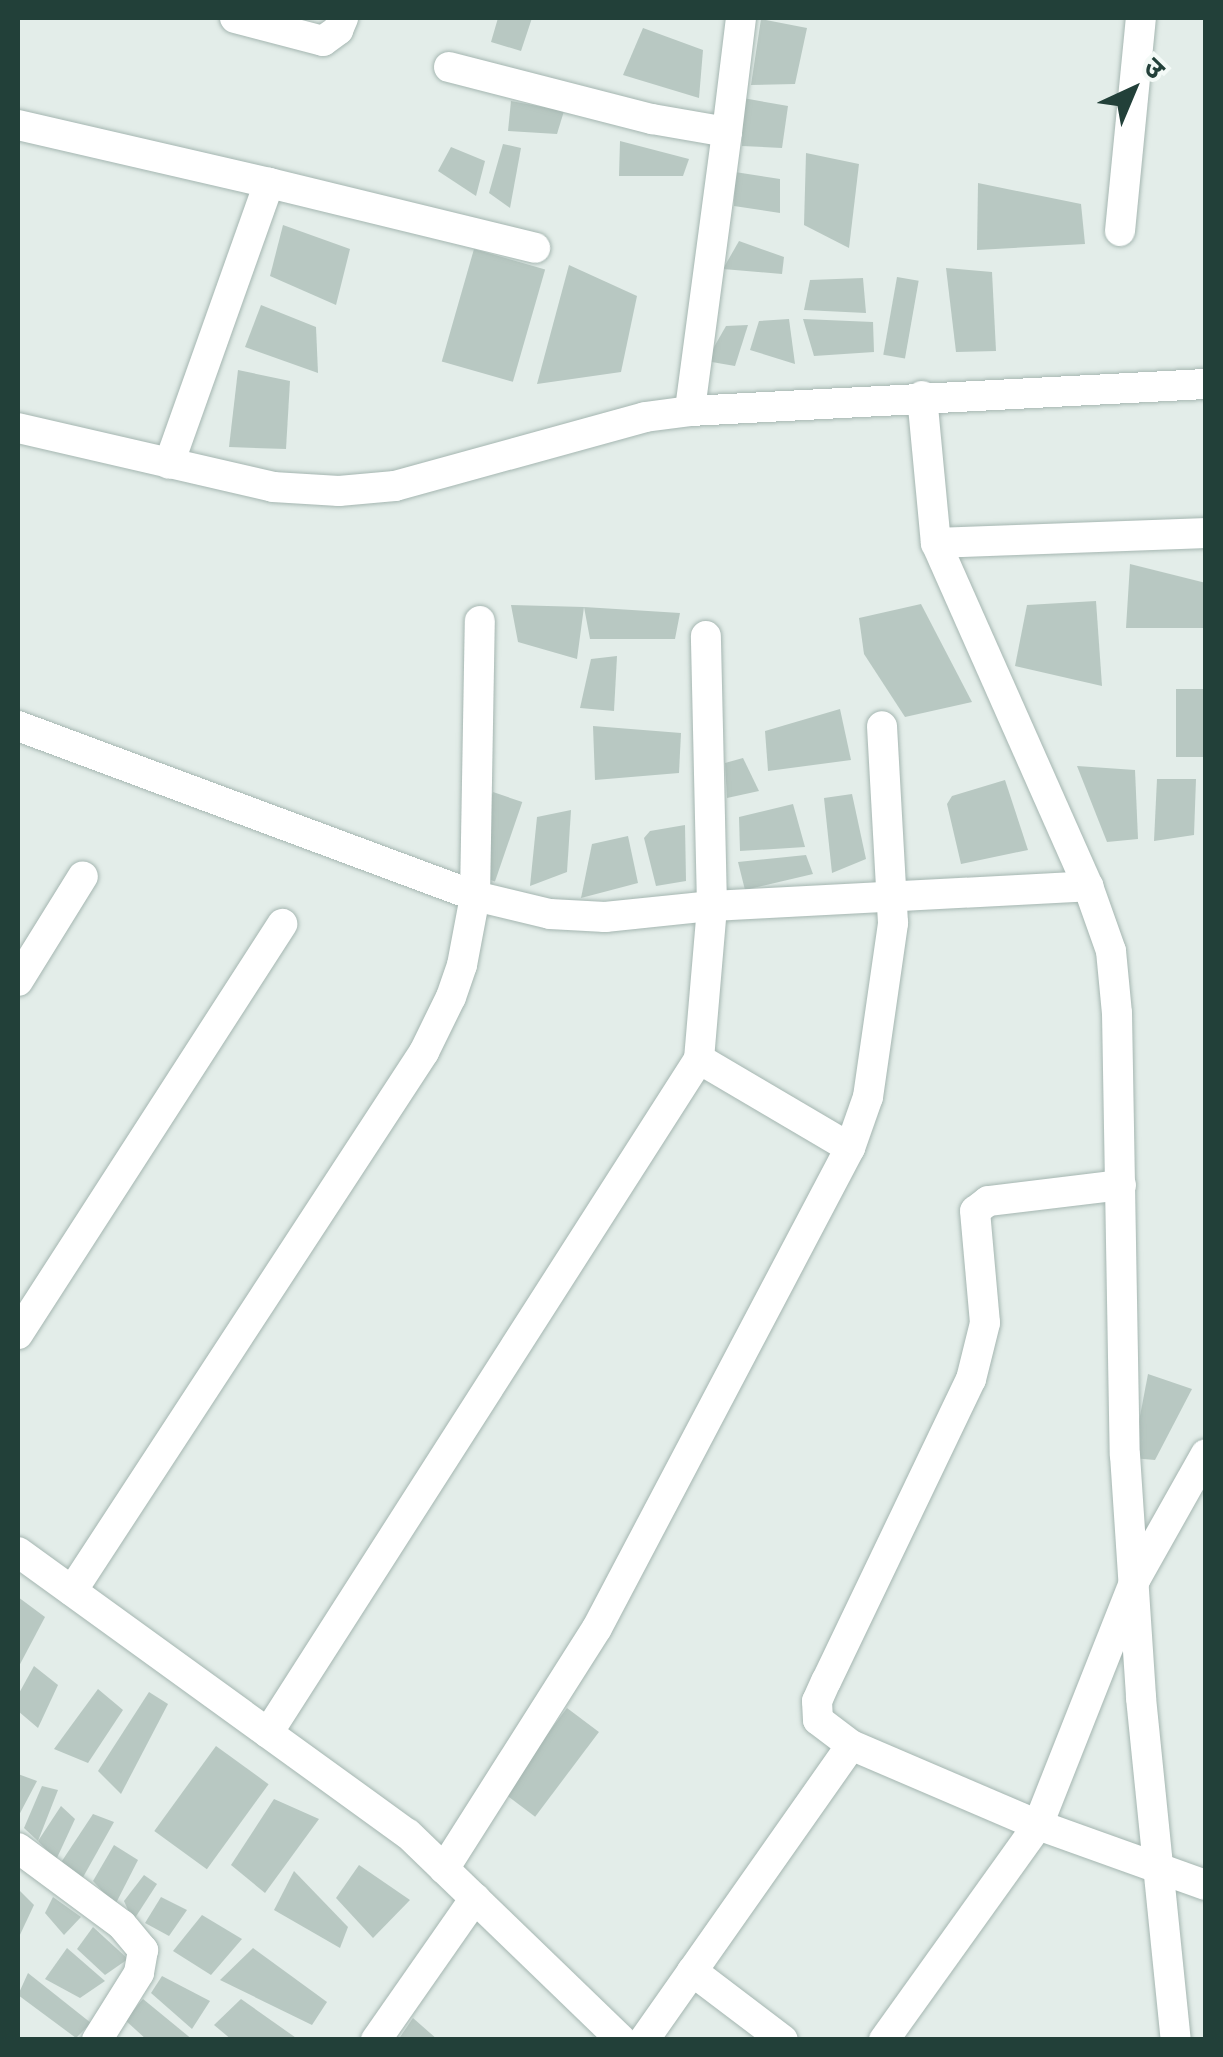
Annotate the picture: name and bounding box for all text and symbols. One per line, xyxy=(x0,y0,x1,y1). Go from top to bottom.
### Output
north arrow xyxy=(1083,40,1183,140)
text: उ xyxy=(1138,51,1171,85)

